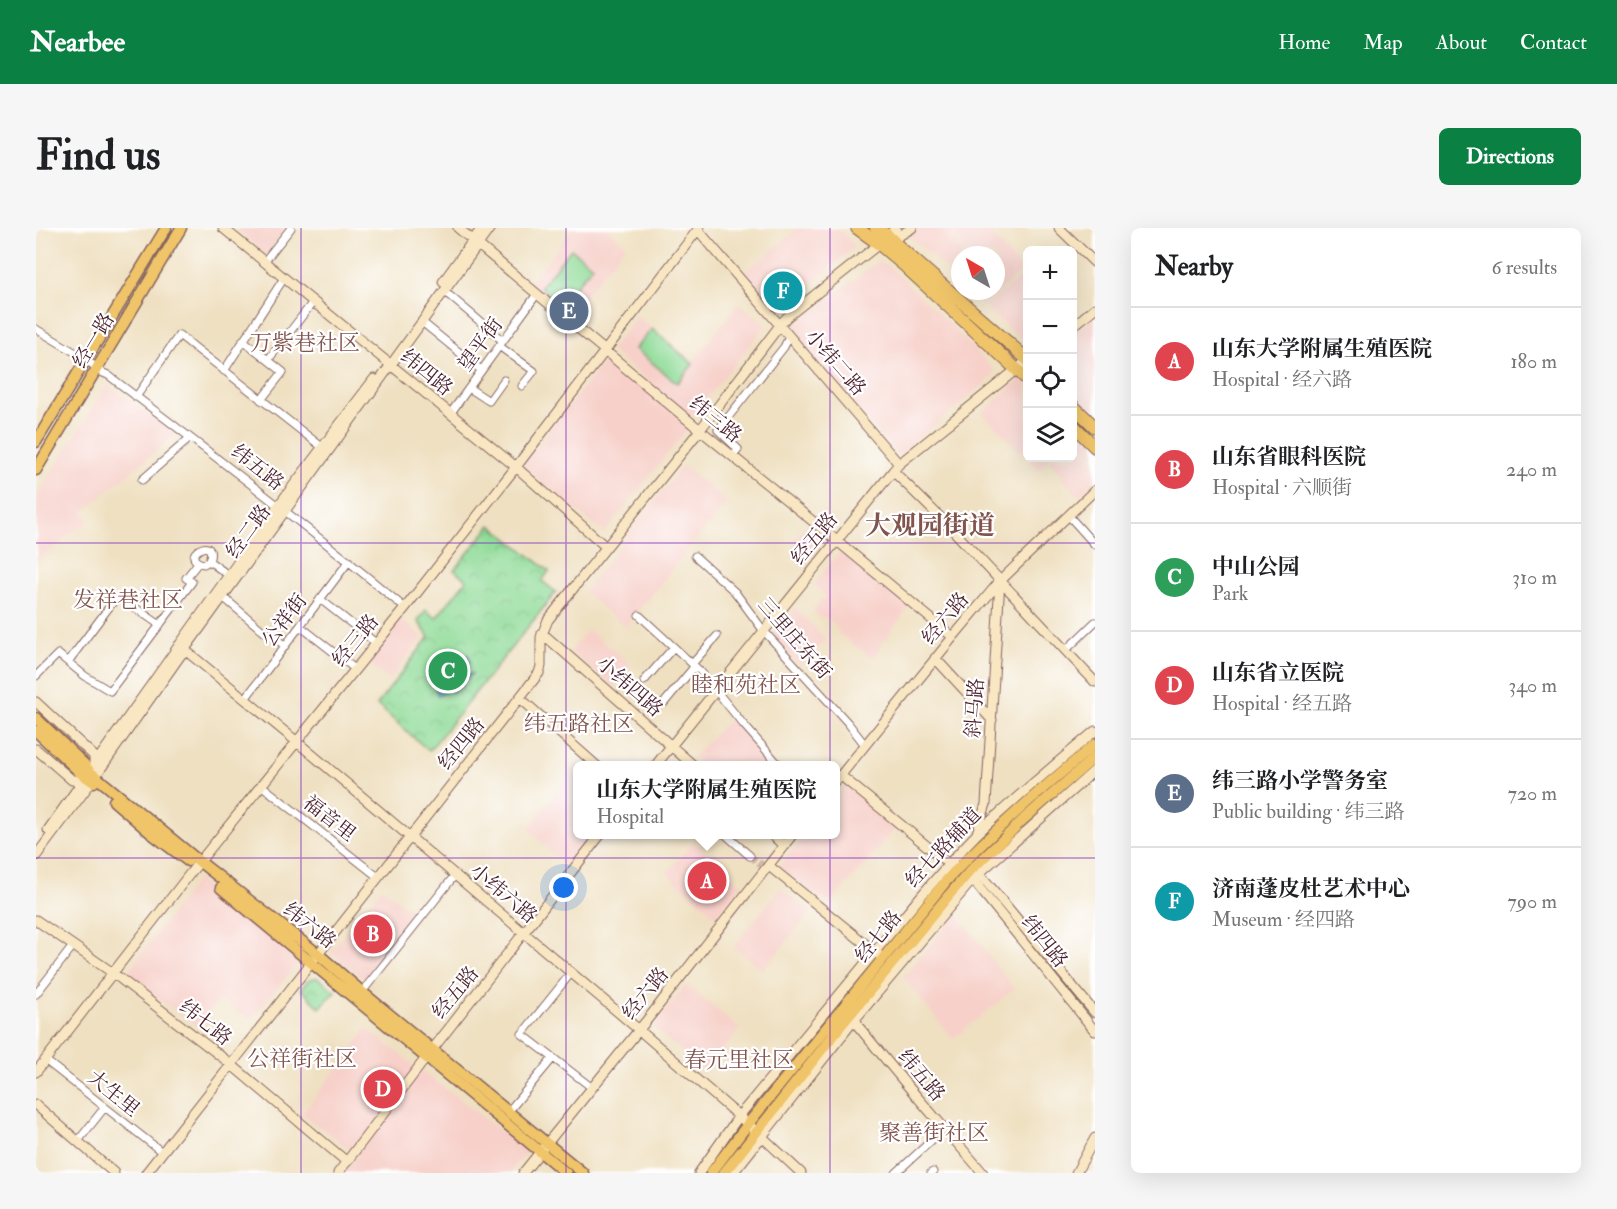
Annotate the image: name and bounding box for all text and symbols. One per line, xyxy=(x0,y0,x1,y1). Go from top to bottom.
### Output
text: Nearbee xyxy=(30,25,125,60)
text: Home xyxy=(1278,29,1330,56)
text: Map xyxy=(1363,29,1403,56)
text: About xyxy=(1436,29,1487,56)
text: Contact xyxy=(1520,29,1587,56)
button: Directions xyxy=(1439,128,1581,185)
text: Find us xyxy=(36,130,160,182)
north arrow xyxy=(951,246,1005,300)
map controls xyxy=(1023,246,1077,462)
button: + xyxy=(1023,246,1077,300)
text: Nearby xyxy=(1155,251,1233,283)
text: 6 results xyxy=(1491,255,1557,280)
pin: F xyxy=(764,268,802,314)
pin: E xyxy=(550,288,588,334)
button: − xyxy=(1023,300,1077,354)
street label: 经一路 xyxy=(67,308,120,372)
street label: 望平街 xyxy=(453,313,508,376)
street label: 小纬二路 xyxy=(800,324,871,401)
district label: 万紫巷社区 xyxy=(250,329,360,357)
text: 山东大学附属生殖医院 xyxy=(1212,335,1432,363)
street label: 纬四路 xyxy=(396,344,458,401)
text: A xyxy=(1168,349,1181,374)
text: 180 m xyxy=(1510,349,1557,374)
button: locate xyxy=(1023,354,1077,408)
text: Hospital · 经六路 xyxy=(1212,367,1352,392)
street label: 纬三路 xyxy=(685,391,747,448)
button: layers xyxy=(1023,408,1077,462)
street label: 纬五路 xyxy=(226,439,289,496)
text: 山东省眼科医院 xyxy=(1212,443,1366,471)
text: B xyxy=(1168,457,1181,482)
text: 240 m xyxy=(1506,457,1557,482)
text: Hospital · 六顺街 xyxy=(1212,475,1352,500)
street label: 经二路 xyxy=(221,500,276,563)
street label: 经五路 xyxy=(786,507,843,569)
district label: 大观园街道 xyxy=(865,510,995,542)
text: 中山公园 xyxy=(1212,553,1300,581)
text: C xyxy=(1167,565,1182,590)
text: 310 m xyxy=(1512,565,1557,590)
text: Park xyxy=(1212,581,1248,606)
district label: 发祥巷社区 xyxy=(73,586,183,614)
street label: 经六路 xyxy=(917,587,974,649)
street label: 公祥街 xyxy=(256,589,312,652)
street label: 三里庄东街 xyxy=(752,592,837,684)
street label: 经三路 xyxy=(327,609,384,671)
pin: C xyxy=(428,648,468,694)
street label: 小纬四路 xyxy=(591,651,668,722)
text: 山东省立医院 xyxy=(1212,659,1344,687)
district label: 睦和苑社区 xyxy=(691,671,801,699)
text: D xyxy=(1166,673,1183,698)
text: 340 m xyxy=(1509,673,1557,698)
street label: 斜马路 xyxy=(960,677,989,739)
text: Hospital · 经五路 xyxy=(1212,691,1352,716)
district label: 纬五路社区 xyxy=(524,710,634,738)
street label: 经四路 xyxy=(433,712,490,774)
popup xyxy=(573,761,840,839)
text: 纬三路小学警务室 xyxy=(1212,767,1388,795)
text: 山东大学附属生殖医院 xyxy=(596,776,817,804)
text: E xyxy=(1167,781,1182,806)
text: 720 m xyxy=(1508,781,1557,806)
street label: 福音里 xyxy=(298,790,361,847)
text: Public building · 纬三路 xyxy=(1212,799,1404,824)
street label: 经七路辅道 xyxy=(900,802,987,892)
text: Hospital xyxy=(596,804,664,829)
street label: 小纬六路 xyxy=(465,858,542,929)
pin: A xyxy=(688,858,726,904)
your location xyxy=(549,873,578,902)
text: 济南蓬皮杜艺术中心 xyxy=(1212,875,1410,903)
text: F xyxy=(1168,889,1181,914)
text: 790 m xyxy=(1508,889,1557,914)
street label: 纬六路 xyxy=(278,897,341,954)
street label: 经七路 xyxy=(850,905,907,967)
text: Museum · 经四路 xyxy=(1212,907,1355,932)
street label: 纬四路 xyxy=(1016,910,1073,972)
pin: B xyxy=(354,912,392,956)
street label: 经五路 xyxy=(427,961,484,1023)
street label: 经六路 xyxy=(617,962,674,1024)
street label: 纬七路 xyxy=(174,994,237,1051)
street label: 纬五路 xyxy=(893,1044,950,1106)
district label: 公祥街社区 xyxy=(247,1045,357,1073)
district label: 春元里社区 xyxy=(684,1046,794,1074)
street label: 大生里 xyxy=(83,1065,145,1122)
pin: D xyxy=(364,1066,402,1112)
district label: 聚善街社区 xyxy=(879,1119,989,1147)

